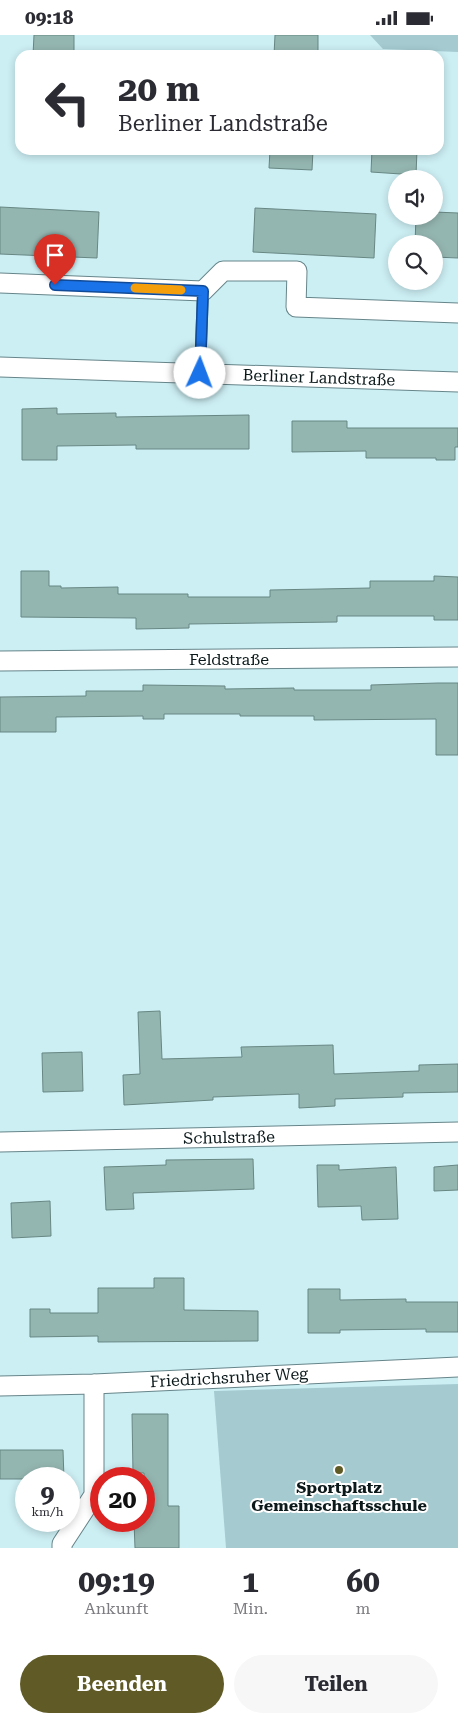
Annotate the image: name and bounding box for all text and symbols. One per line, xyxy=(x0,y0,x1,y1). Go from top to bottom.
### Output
text: 09:18 xyxy=(25,6,74,29)
text: 20 m xyxy=(118,69,200,110)
icon: left xyxy=(35,70,100,135)
text: Berliner Landstraße xyxy=(118,111,328,136)
map controls xyxy=(388,170,443,290)
button: sound xyxy=(388,170,443,225)
pin xyxy=(34,234,76,285)
button: search xyxy=(388,235,443,290)
icon: arrive xyxy=(41,241,69,269)
position arrow xyxy=(173,346,225,398)
street label: Berliner Landstraße xyxy=(242,365,396,390)
street label: Feldstraße xyxy=(189,650,269,669)
street label: Schulstraße xyxy=(183,1127,275,1148)
street label: Friedrichsruher Weg xyxy=(149,1364,310,1391)
marker: Sportplatz Gemeinschaftsschule xyxy=(333,1464,345,1476)
speed limit sign: 20 xyxy=(90,1467,155,1532)
place label: Sportplatz Gemeinschaftsschule xyxy=(251,1478,427,1515)
text: 9 xyxy=(40,1479,55,1508)
text: km/h xyxy=(31,1505,64,1519)
text: 09:19 xyxy=(78,1564,155,1599)
text: 1 xyxy=(242,1564,259,1599)
text: 60 xyxy=(346,1564,380,1599)
text: Ankunft xyxy=(84,1599,149,1618)
text: Min. xyxy=(233,1599,268,1618)
text: m xyxy=(356,1599,370,1618)
button: Beenden xyxy=(20,1655,224,1713)
button: Teilen xyxy=(234,1655,438,1713)

